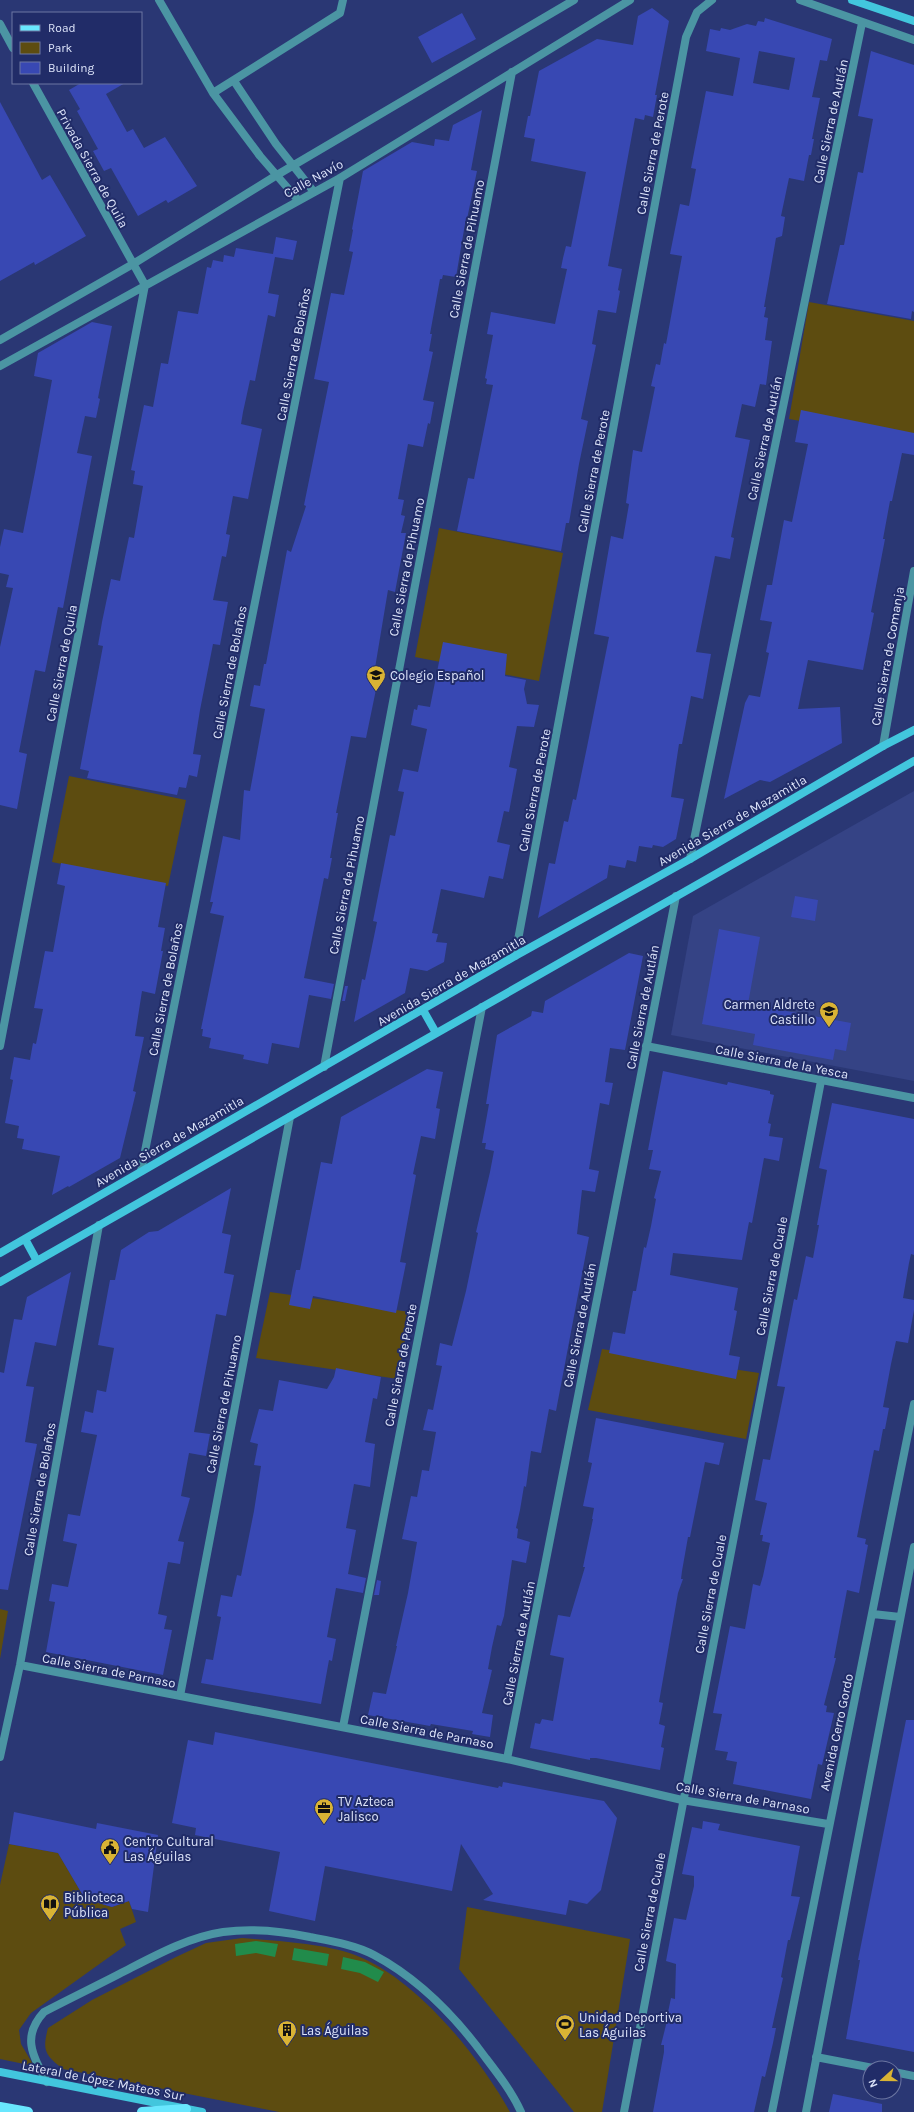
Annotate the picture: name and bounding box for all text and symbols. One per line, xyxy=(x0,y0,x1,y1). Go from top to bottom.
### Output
legend xyxy=(12,12,142,84)
text: Road xyxy=(48,21,76,35)
text: Park xyxy=(48,41,73,55)
street label: Calle Sierra de Autlán xyxy=(810,58,851,185)
text: Building xyxy=(48,61,95,75)
street label: Calle Sierra de Perote xyxy=(633,90,672,216)
street label: Privada Sierra de Quila xyxy=(54,106,132,230)
street label: Calle Navío xyxy=(281,156,346,201)
street label: Calle Sierra de Pihuamo xyxy=(446,179,487,320)
street label: Calle Sierra de Bolaños xyxy=(273,286,314,422)
street label: Calle Sierra de Autlán xyxy=(744,375,785,502)
street label: Calle Sierra de Perote xyxy=(574,408,613,534)
street label: Calle Sierra de Pihuamo xyxy=(386,497,427,638)
street label: Calle Sierra de Comanja xyxy=(868,585,907,727)
street label: Calle Sierra de Quila xyxy=(43,603,80,723)
street label: Calle Sierra de Bolaños xyxy=(209,604,250,740)
school or university icon: Colegio Español xyxy=(365,664,387,692)
place label: Colegio Español xyxy=(390,668,484,683)
street label: Calle Sierra de Perote xyxy=(515,727,554,853)
street label: Avenida Sierra de Mazamitla xyxy=(655,772,809,869)
street label: Calle Sierra de Pihuamo xyxy=(326,815,367,956)
street label: Calle Sierra de Bolaños xyxy=(145,921,186,1057)
street label: Avenida Sierra de Mazamitla xyxy=(374,932,528,1029)
street label: Calle Sierra de Autlán xyxy=(623,944,662,1071)
place label: Carmen Aldrete Castillo xyxy=(724,997,815,1027)
school or university icon: Carmen Aldrete Castillo xyxy=(818,1000,840,1028)
street label: Calle Sierra de la Yesca xyxy=(714,1041,850,1082)
street label: Avenida Sierra de Mazamitla xyxy=(92,1093,246,1190)
street label: Calle Sierra de Cuale xyxy=(753,1215,790,1337)
street label: Calle Sierra de Autlán xyxy=(560,1262,599,1389)
street label: Calle Sierra de Perote xyxy=(381,1302,420,1428)
street label: Calle Sierra de Pihuamo xyxy=(203,1334,244,1475)
street label: Calle Sierra de Bolaños xyxy=(20,1421,59,1557)
street label: Calle Sierra de Cuale xyxy=(692,1533,729,1655)
street label: Calle Sierra de Autlán xyxy=(499,1580,538,1707)
street label: Calle Sierra de Parnaso xyxy=(41,1650,177,1691)
street label: Avenida Cerro Gordo xyxy=(817,1672,856,1792)
street label: Calle Sierra de Parnaso xyxy=(359,1711,495,1752)
street label: Calle Sierra de Parnaso xyxy=(675,1778,811,1817)
place label: TV Azteca Jalisco xyxy=(338,1794,394,1824)
office icon: TV Azteca Jalisco xyxy=(313,1797,335,1825)
place label: Centro Cultural Las Águilas xyxy=(124,1834,214,1864)
public building icon: Centro Cultural Las Águilas xyxy=(99,1837,121,1865)
street label: Calle Sierra de Cuale xyxy=(631,1851,668,1973)
place label: Biblioteca Pública xyxy=(64,1890,124,1920)
library icon: Biblioteca Pública xyxy=(39,1893,61,1921)
place label: Unidad Deportiva Las Águilas xyxy=(579,2010,682,2040)
sports icon: Unidad Deportiva Las Águilas xyxy=(554,2013,576,2041)
building icon: Las Águilas xyxy=(276,2019,298,2047)
place label: Las Águilas xyxy=(301,2021,369,2038)
street label: Lateral de López Mateos Sur xyxy=(21,2057,185,2104)
north arrow xyxy=(862,2060,902,2100)
text: N xyxy=(866,2077,881,2089)

